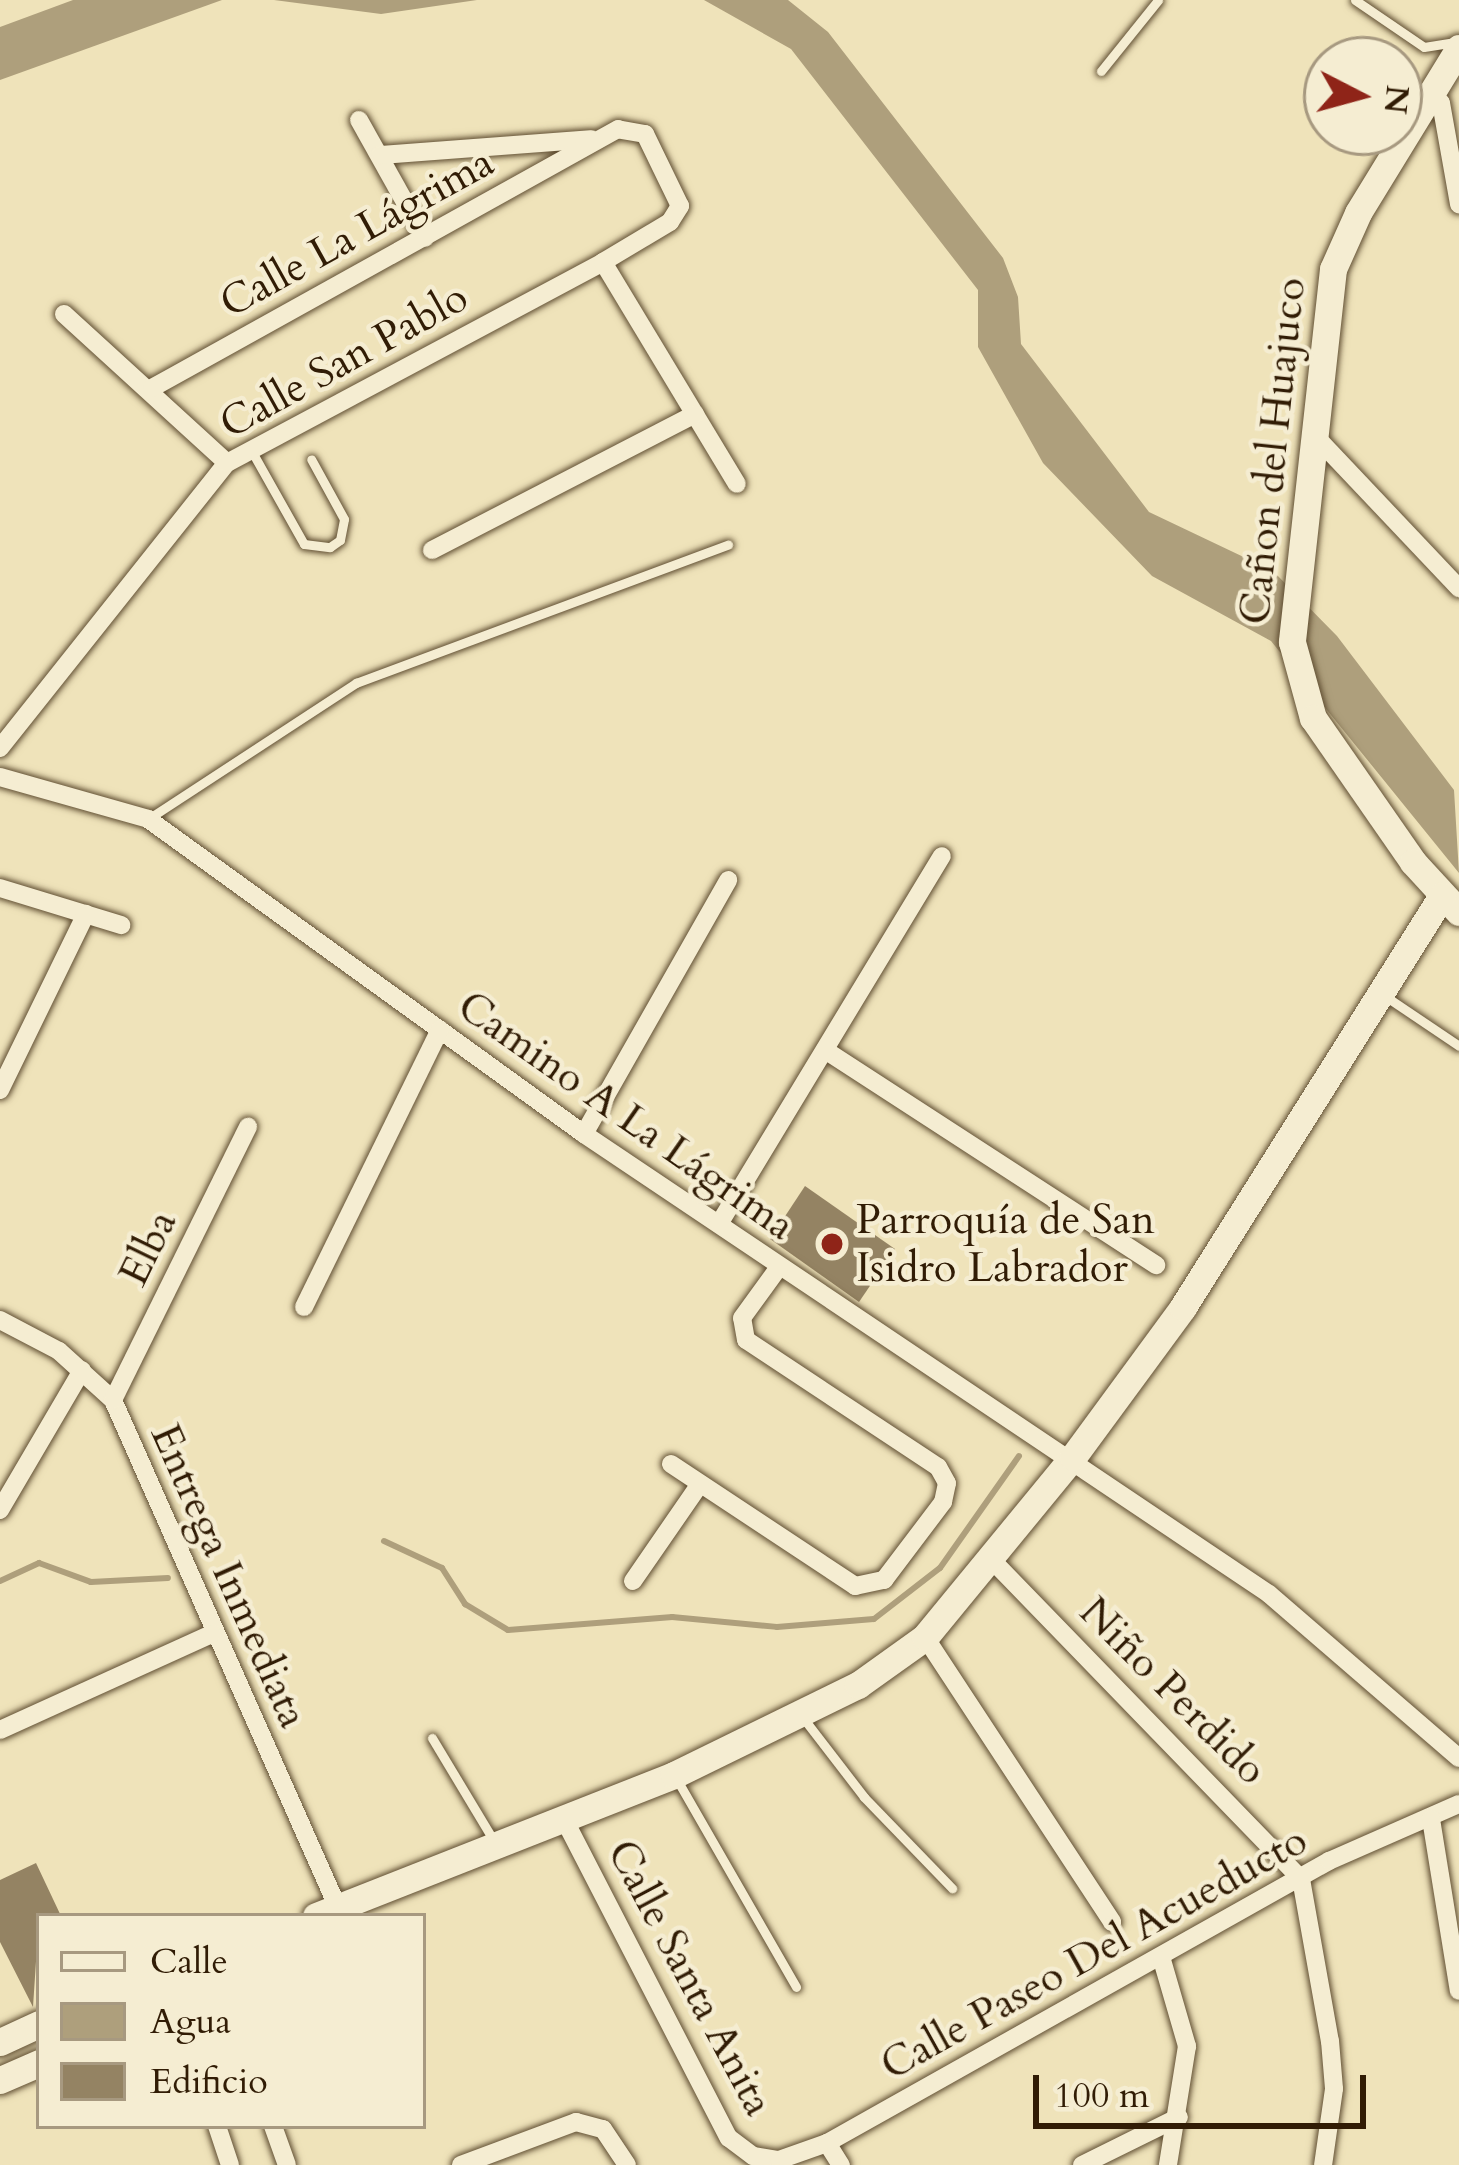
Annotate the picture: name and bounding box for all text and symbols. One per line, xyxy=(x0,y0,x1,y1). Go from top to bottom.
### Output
north arrow xyxy=(1303,36,1423,156)
text: N xyxy=(1372,83,1420,116)
street label: Calle La Lágrima xyxy=(212,137,502,329)
street label: Calle San Pablo xyxy=(211,272,477,450)
street label: Cañon del Huajuco xyxy=(1230,275,1316,627)
street label: Camino A La Lágrima xyxy=(448,981,804,1251)
place label: Parroquía de San Isidro Labrador xyxy=(856,1195,1155,1294)
street label: Elba xyxy=(108,1202,188,1294)
marker: Parroquía de San Isidro Labrador xyxy=(819,1231,845,1257)
street label: Entrega Inmediata xyxy=(139,1416,319,1736)
street label: Niño Perdido xyxy=(1069,1587,1277,1795)
street label: Calle Paseo Del Acueducto xyxy=(872,1815,1316,2091)
street label: Calle Santa Anita xyxy=(596,1832,784,2124)
legend xyxy=(36,1913,426,2129)
text: Calle xyxy=(150,1937,228,1986)
text: Agua xyxy=(150,1997,231,2046)
scale bar xyxy=(1039,2051,1372,2125)
text: Edificio xyxy=(150,2057,268,2106)
text: 100 m xyxy=(1054,2071,1149,2120)

